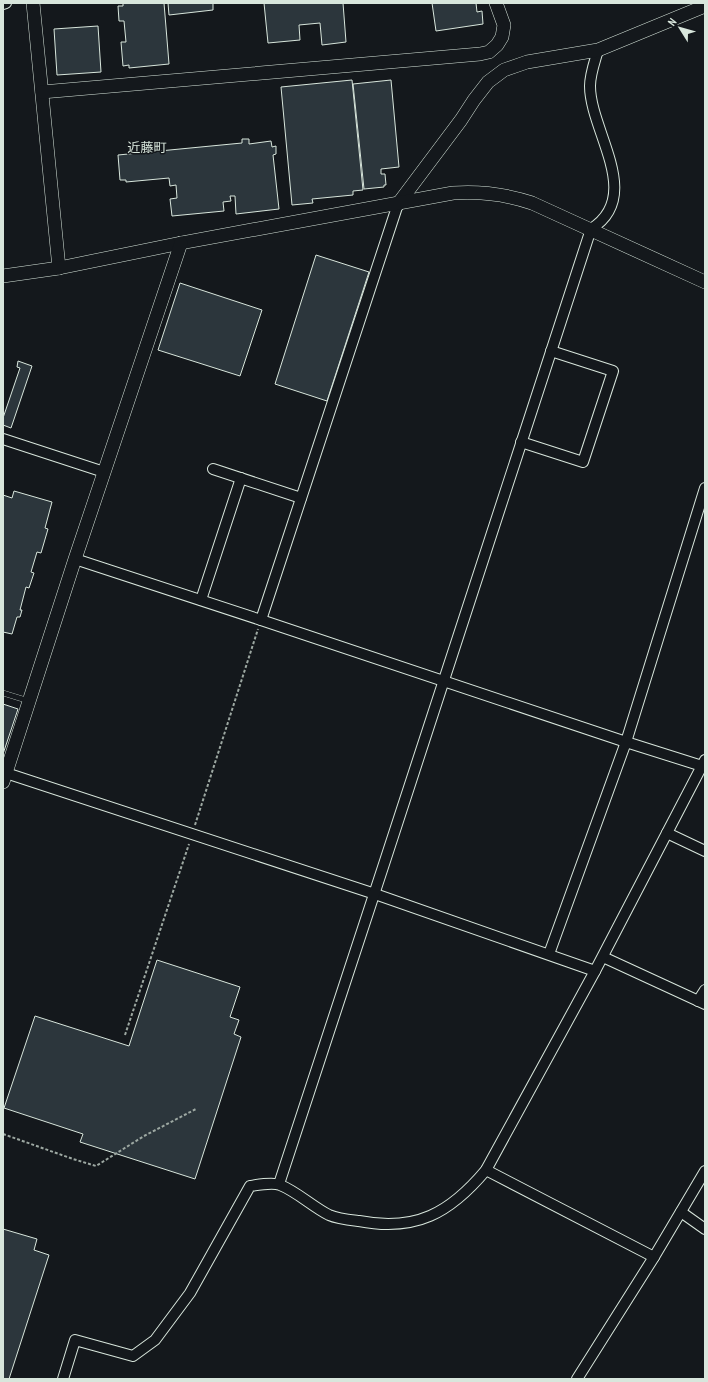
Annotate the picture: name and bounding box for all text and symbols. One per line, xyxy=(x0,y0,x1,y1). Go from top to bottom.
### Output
north arrow xyxy=(660,8,700,48)
text: N xyxy=(665,15,679,29)
district label: 近藤町 xyxy=(127,139,167,156)

